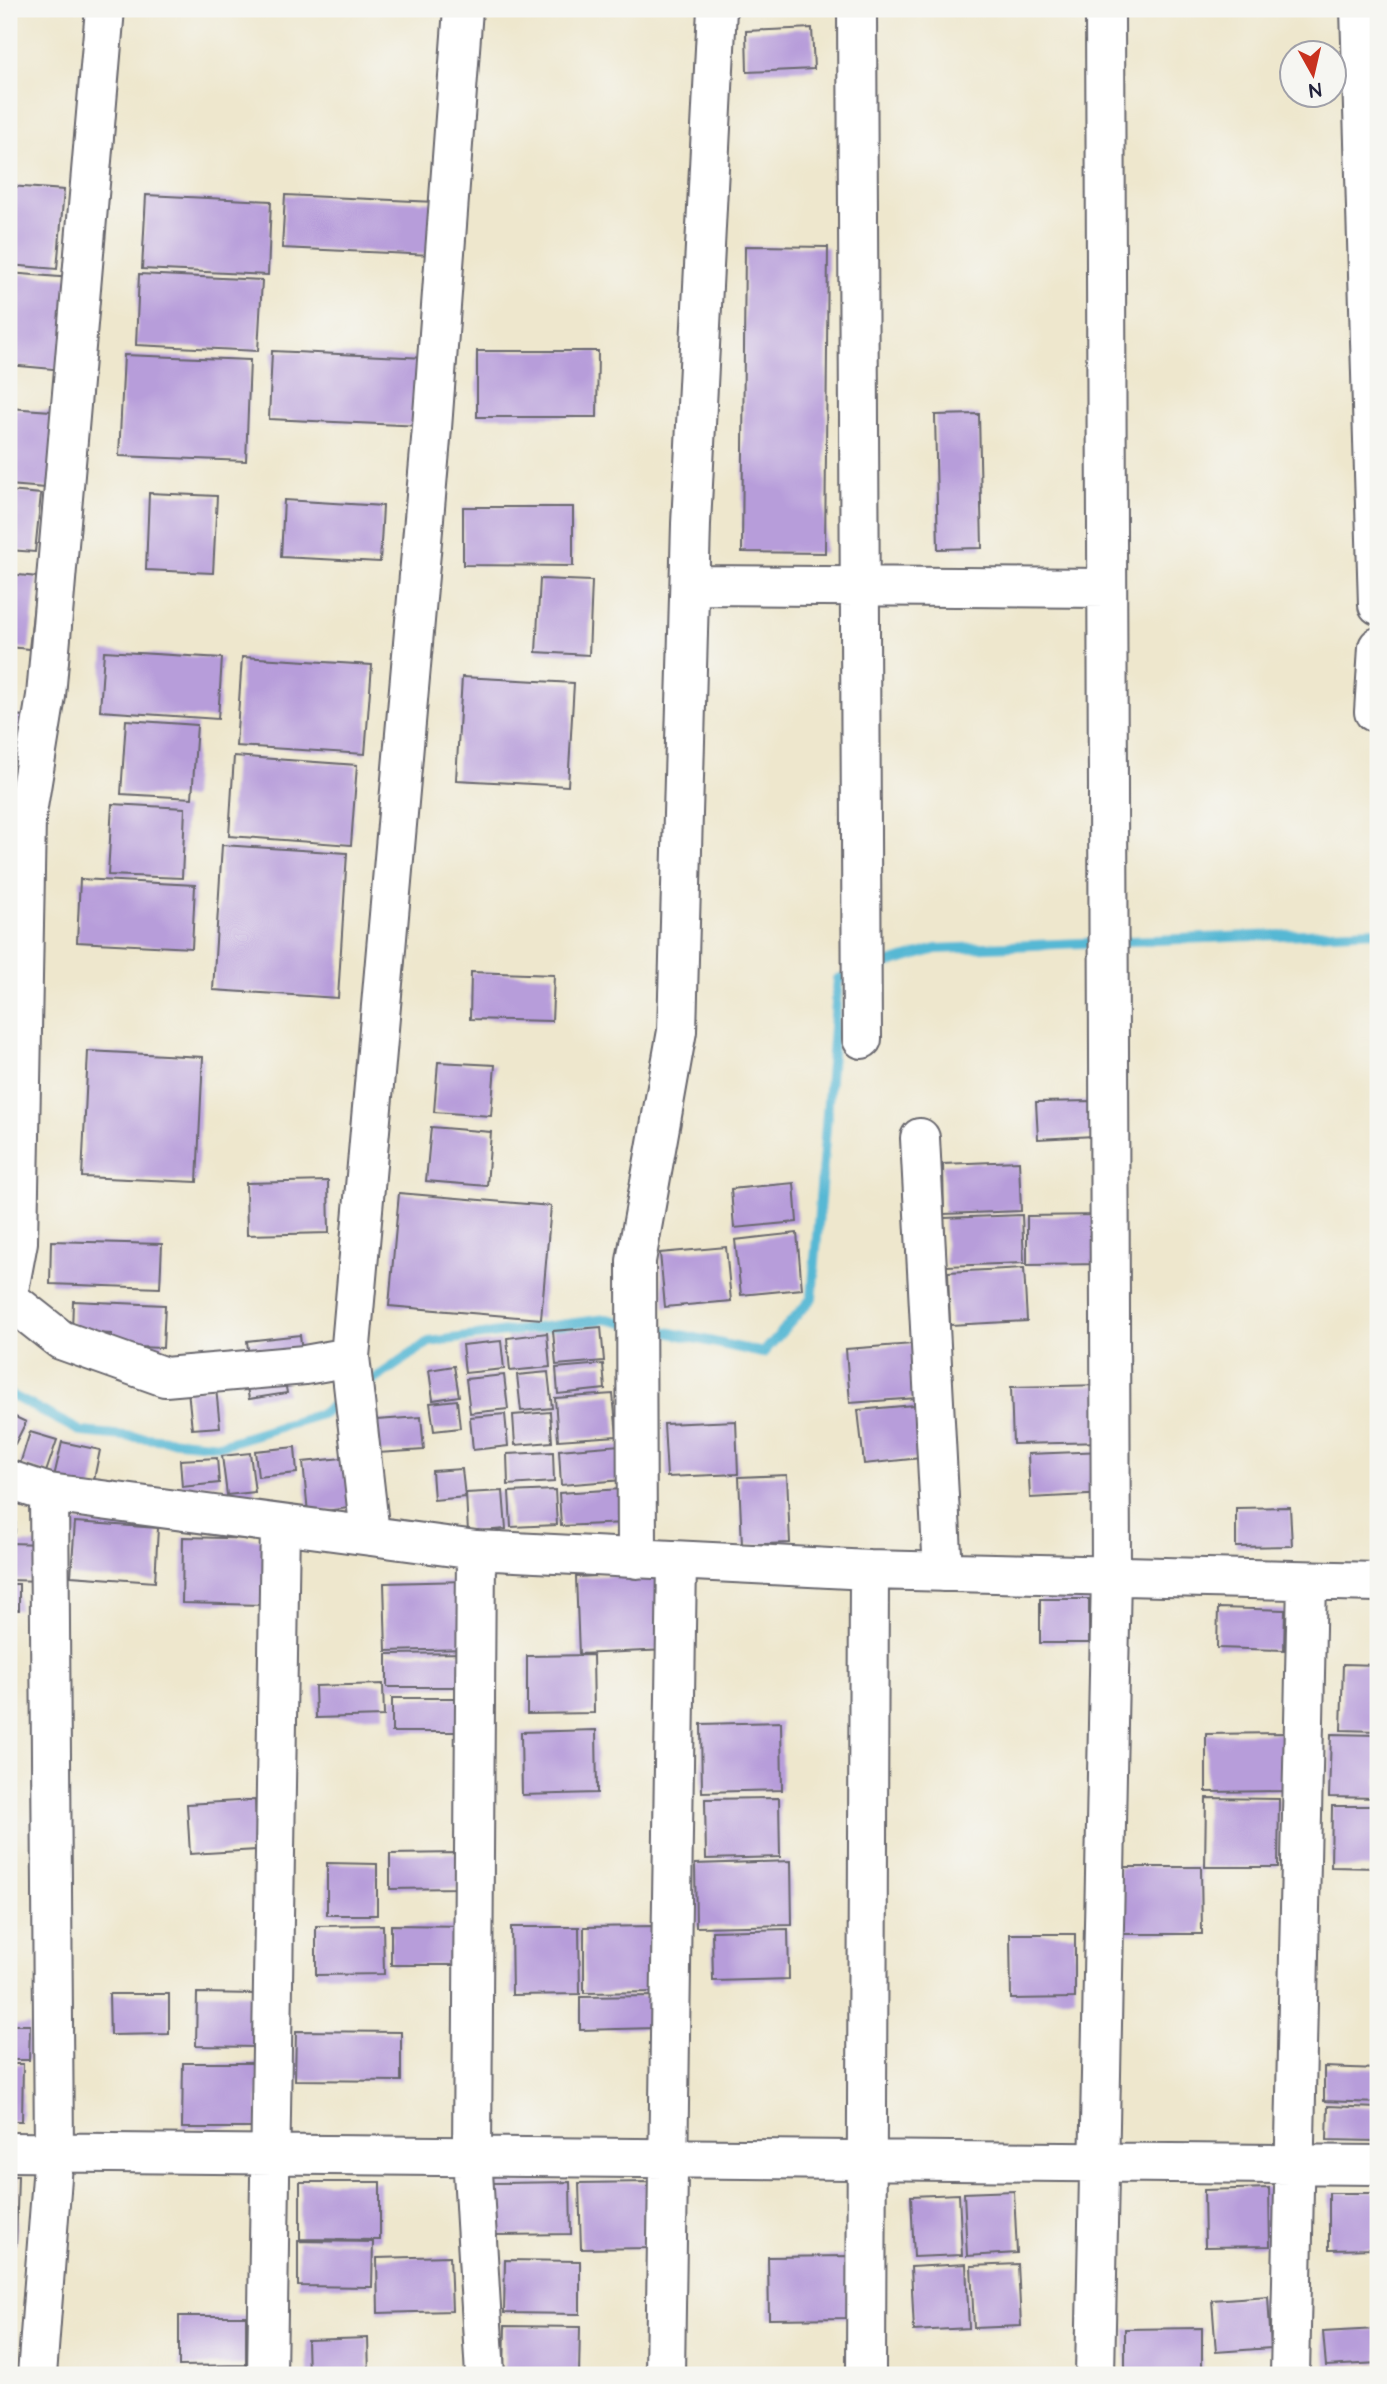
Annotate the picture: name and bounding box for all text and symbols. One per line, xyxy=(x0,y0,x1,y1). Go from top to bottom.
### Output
north arrow xyxy=(1278,38,1348,108)
text: N xyxy=(1307,75,1323,104)

